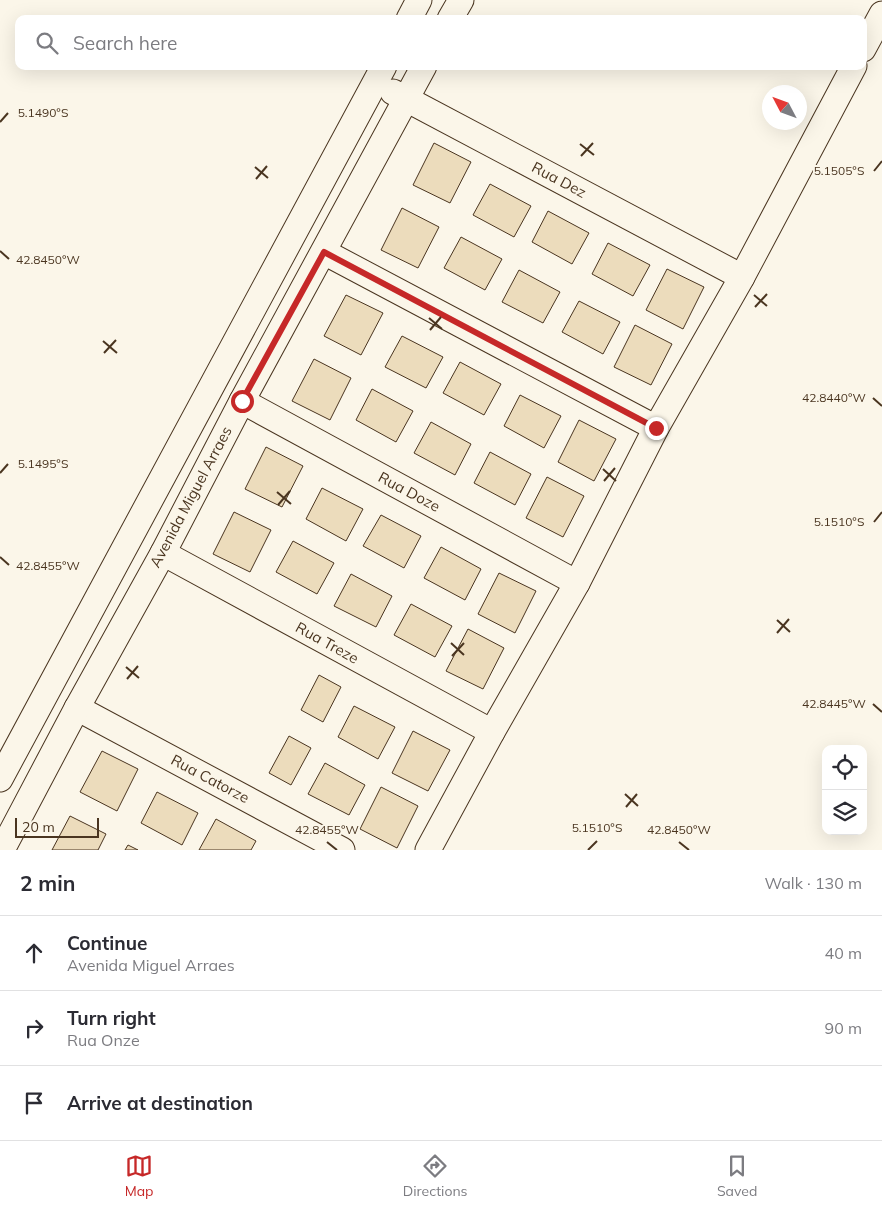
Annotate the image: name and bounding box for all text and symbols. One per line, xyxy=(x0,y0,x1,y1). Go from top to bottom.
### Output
search box xyxy=(15,15,867,70)
icon: search xyxy=(33,29,61,57)
text: Search here xyxy=(73,31,177,55)
north arrow xyxy=(762,85,807,130)
text: 5.1490°S xyxy=(18,105,68,120)
street label: Rua Dez xyxy=(529,157,590,202)
text: 5.1505°S xyxy=(814,163,864,178)
text: 42.8450°W xyxy=(16,252,80,267)
route start xyxy=(231,390,254,413)
text: 42.8440°W xyxy=(802,390,866,405)
route end xyxy=(645,417,668,440)
street label: Avenida Miguel Arraes xyxy=(145,423,236,571)
text: 5.1495°S xyxy=(18,456,68,471)
street label: Rua Doze xyxy=(375,467,443,516)
text: 5.1510°S xyxy=(814,514,864,529)
text: 42.8455°W xyxy=(16,558,80,573)
street label: Rua Treze xyxy=(292,617,362,668)
text: 42.8445°W xyxy=(802,696,866,711)
map controls xyxy=(822,745,867,835)
button: locate xyxy=(822,745,867,790)
street label: Rua Catorze xyxy=(168,750,253,807)
button: layers xyxy=(822,790,867,835)
scale bar xyxy=(15,815,99,838)
text: 20 m xyxy=(22,818,55,836)
text: 5.1510°S xyxy=(572,820,622,835)
text: 42.8455°W xyxy=(295,822,359,837)
text: 42.8450°W xyxy=(647,822,711,837)
text: 2 min xyxy=(20,870,75,896)
text: Walk · 130 m xyxy=(764,873,862,893)
text: Continue xyxy=(67,931,147,955)
icon: ahead xyxy=(20,939,48,967)
text: 40 m xyxy=(825,943,862,963)
text: Avenida Miguel Arraes xyxy=(67,955,235,975)
text: Turn right xyxy=(67,1006,156,1030)
icon: right xyxy=(20,1014,48,1042)
text: 90 m xyxy=(825,1018,862,1038)
text: Rua Onze xyxy=(67,1030,140,1050)
icon: arrive xyxy=(20,1089,48,1117)
text: Arrive at destination xyxy=(67,1091,253,1115)
tab: Map xyxy=(125,1152,153,1200)
tab: Directions xyxy=(403,1152,468,1200)
tab: Saved xyxy=(717,1152,757,1200)

